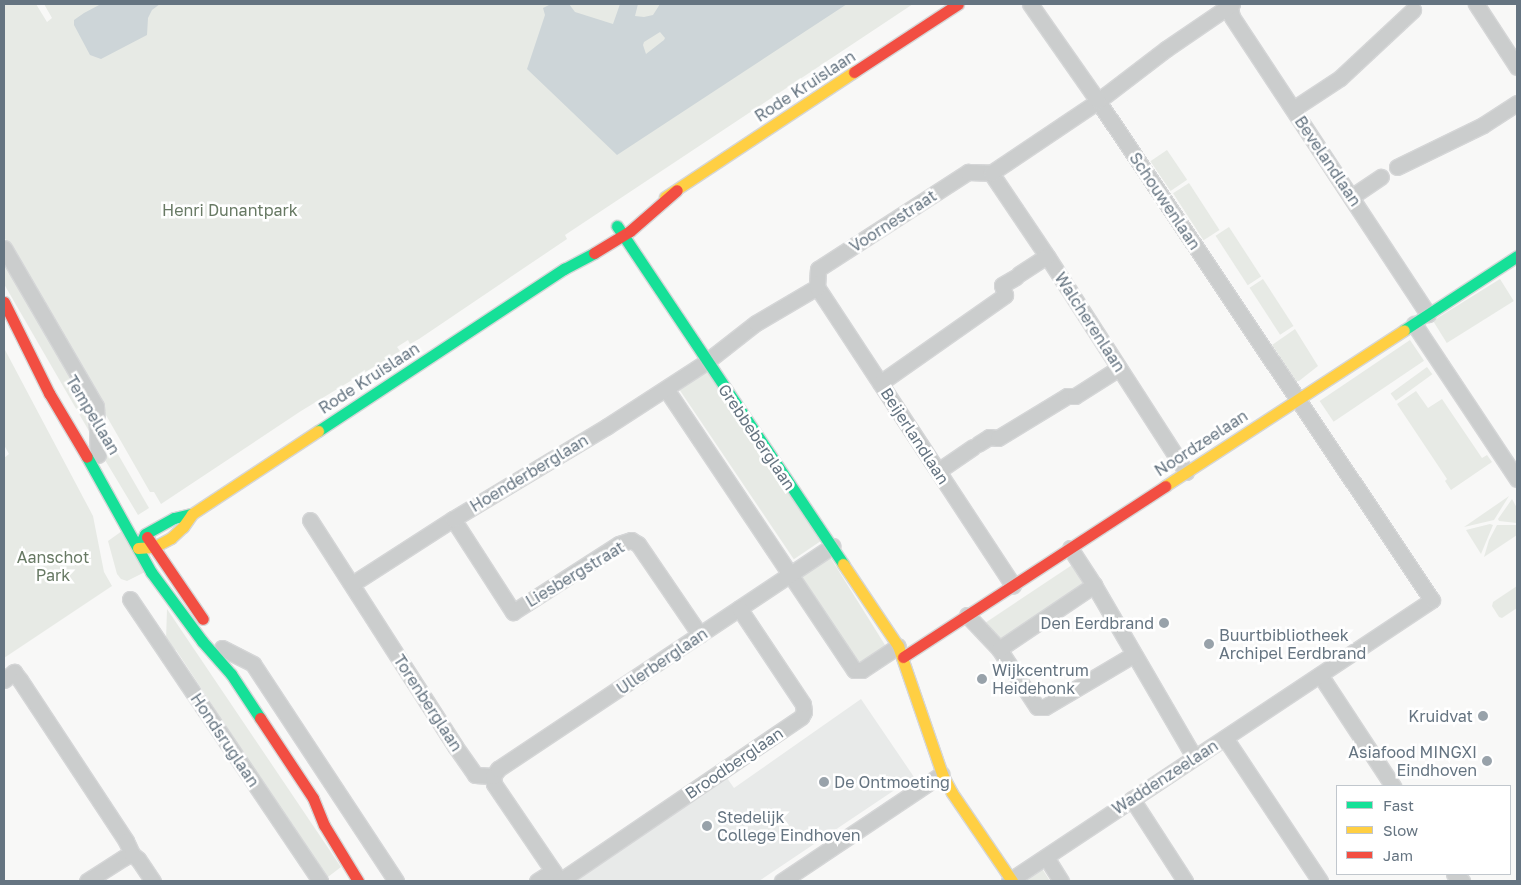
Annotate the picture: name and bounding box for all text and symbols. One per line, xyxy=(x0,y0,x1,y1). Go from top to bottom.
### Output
street label: Rode Kruislaan xyxy=(751,46,859,126)
street label: Bevelandlaan xyxy=(1291,112,1365,210)
street label: Schouwenlaan xyxy=(1125,149,1205,253)
street label: Voornestraat xyxy=(846,186,940,256)
park label: Henri Dunantpark xyxy=(162,200,298,220)
street label: Walcherenlaan xyxy=(1051,269,1129,375)
street label: Rode Kruislaan xyxy=(315,338,423,418)
street label: Tempellaan xyxy=(62,372,124,458)
street label: Grebbeberglaan xyxy=(714,380,800,494)
street label: Beijerlandlaan xyxy=(877,384,953,488)
street label: Noordzeelaan xyxy=(1151,406,1251,480)
street label: Hoenderberglaan xyxy=(466,430,592,516)
street label: Liesbergstraat xyxy=(522,537,628,611)
park label: Aanschot Park xyxy=(17,547,89,585)
place label: Den Eerdbrand xyxy=(1040,613,1154,633)
marker: Den Eerdbrand xyxy=(1158,617,1170,629)
street label: Ullerberglaan xyxy=(613,624,711,698)
place label: Buurtbibliotheek Archipel Eerdbrand xyxy=(1219,625,1366,663)
marker: Buurtbibliotheek Archipel Eerdbrand xyxy=(1203,638,1215,650)
street label: Torenberglaan xyxy=(390,651,466,755)
place label: Wijkcentrum Heidehonk xyxy=(992,660,1089,698)
marker: Wijkcentrum Heidehonk xyxy=(976,673,988,685)
street label: Hondsruglaan xyxy=(187,690,263,790)
place label: Kruidvat xyxy=(1408,706,1473,726)
marker: Kruidvat xyxy=(1477,710,1489,722)
street label: Broodberglaan xyxy=(681,723,787,803)
street label: Waddenzeelaan xyxy=(1108,736,1222,818)
place label: Asiafood MINGXI Eindhoven xyxy=(1348,742,1477,780)
marker: Asiafood MINGXI Eindhoven xyxy=(1481,755,1493,767)
place label: De Ontmoeting xyxy=(834,772,950,792)
marker: De Ontmoeting xyxy=(818,776,830,788)
legend xyxy=(1336,785,1511,875)
text: Fast xyxy=(1383,796,1414,814)
place label: Stedelijk College Eindhoven xyxy=(717,807,861,845)
marker: Stedelijk College Eindhoven xyxy=(701,820,713,832)
text: Slow xyxy=(1383,821,1418,839)
text: Jam xyxy=(1383,846,1413,864)

